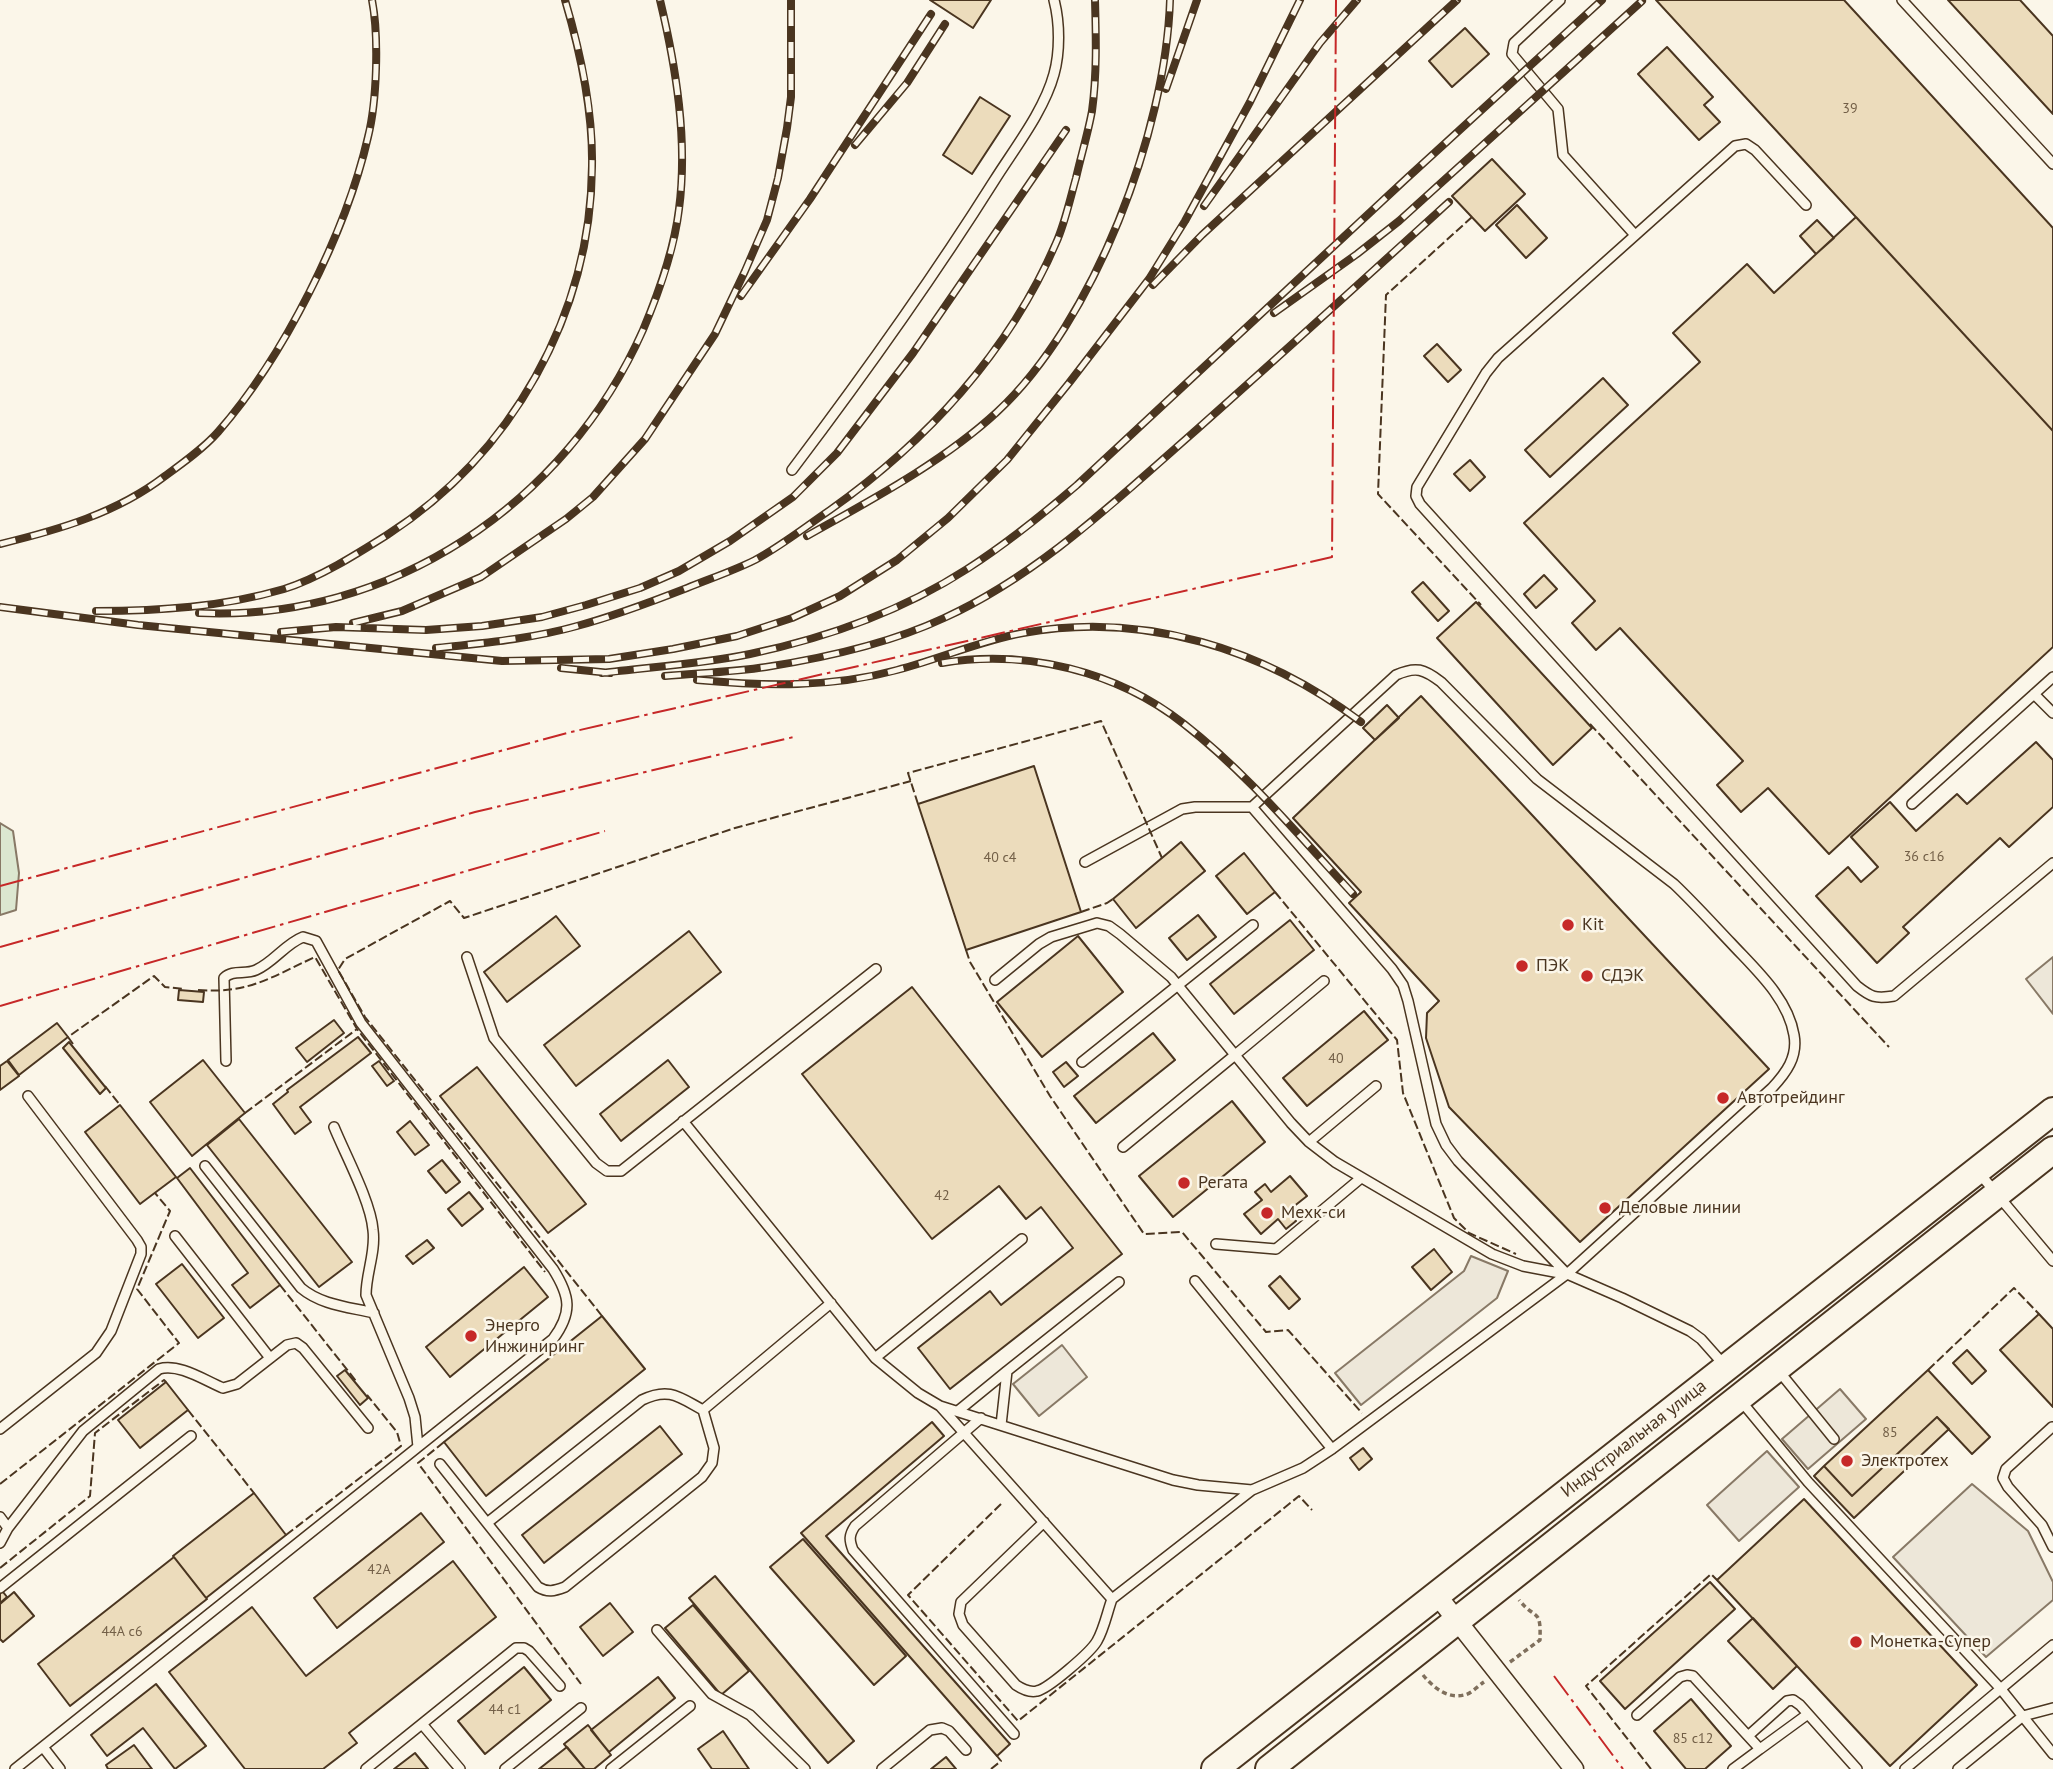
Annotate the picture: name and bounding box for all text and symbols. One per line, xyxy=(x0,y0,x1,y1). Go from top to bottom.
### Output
house number: 39 xyxy=(1842,101,1858,117)
house number: 36 с16 xyxy=(1904,849,1944,865)
house number: 40 с4 xyxy=(984,850,1016,866)
place label: Kit xyxy=(1582,914,1604,936)
marker: Kit xyxy=(1560,917,1576,933)
place label: ПЭК xyxy=(1536,955,1569,977)
marker: ПЭК xyxy=(1514,958,1530,974)
place label: СДЭК xyxy=(1601,965,1644,987)
marker: СДЭК xyxy=(1579,968,1595,984)
house number: 40 xyxy=(1328,1051,1344,1067)
place label: Автотрейдинг xyxy=(1737,1087,1845,1109)
marker: Автотрейдинг xyxy=(1715,1090,1731,1106)
place label: Регата xyxy=(1198,1172,1248,1194)
marker: Регата xyxy=(1176,1175,1192,1191)
house number: 42 xyxy=(934,1188,950,1204)
place label: Деловые линии xyxy=(1619,1197,1741,1219)
marker: Деловые линии xyxy=(1597,1200,1613,1216)
place label: Мехк-си xyxy=(1281,1202,1346,1224)
marker: Мехк-си xyxy=(1259,1205,1275,1221)
place label: Энерго Инжиниринг xyxy=(485,1315,584,1358)
marker: Энерго Инжиниринг xyxy=(463,1328,479,1344)
street label: Индустриальная улица xyxy=(1557,1375,1711,1503)
house number: 85 xyxy=(1882,1425,1898,1441)
place label: Электротех xyxy=(1861,1450,1949,1472)
marker: Электротех xyxy=(1839,1453,1855,1469)
house number: 42А xyxy=(367,1562,391,1578)
house number: 44А с6 xyxy=(101,1624,143,1640)
place label: Монетка-Супер xyxy=(1870,1631,1991,1653)
marker: Монетка-Супер xyxy=(1848,1634,1864,1650)
house number: 44 с1 xyxy=(489,1702,521,1718)
house number: 85 с12 xyxy=(1673,1731,1713,1747)

